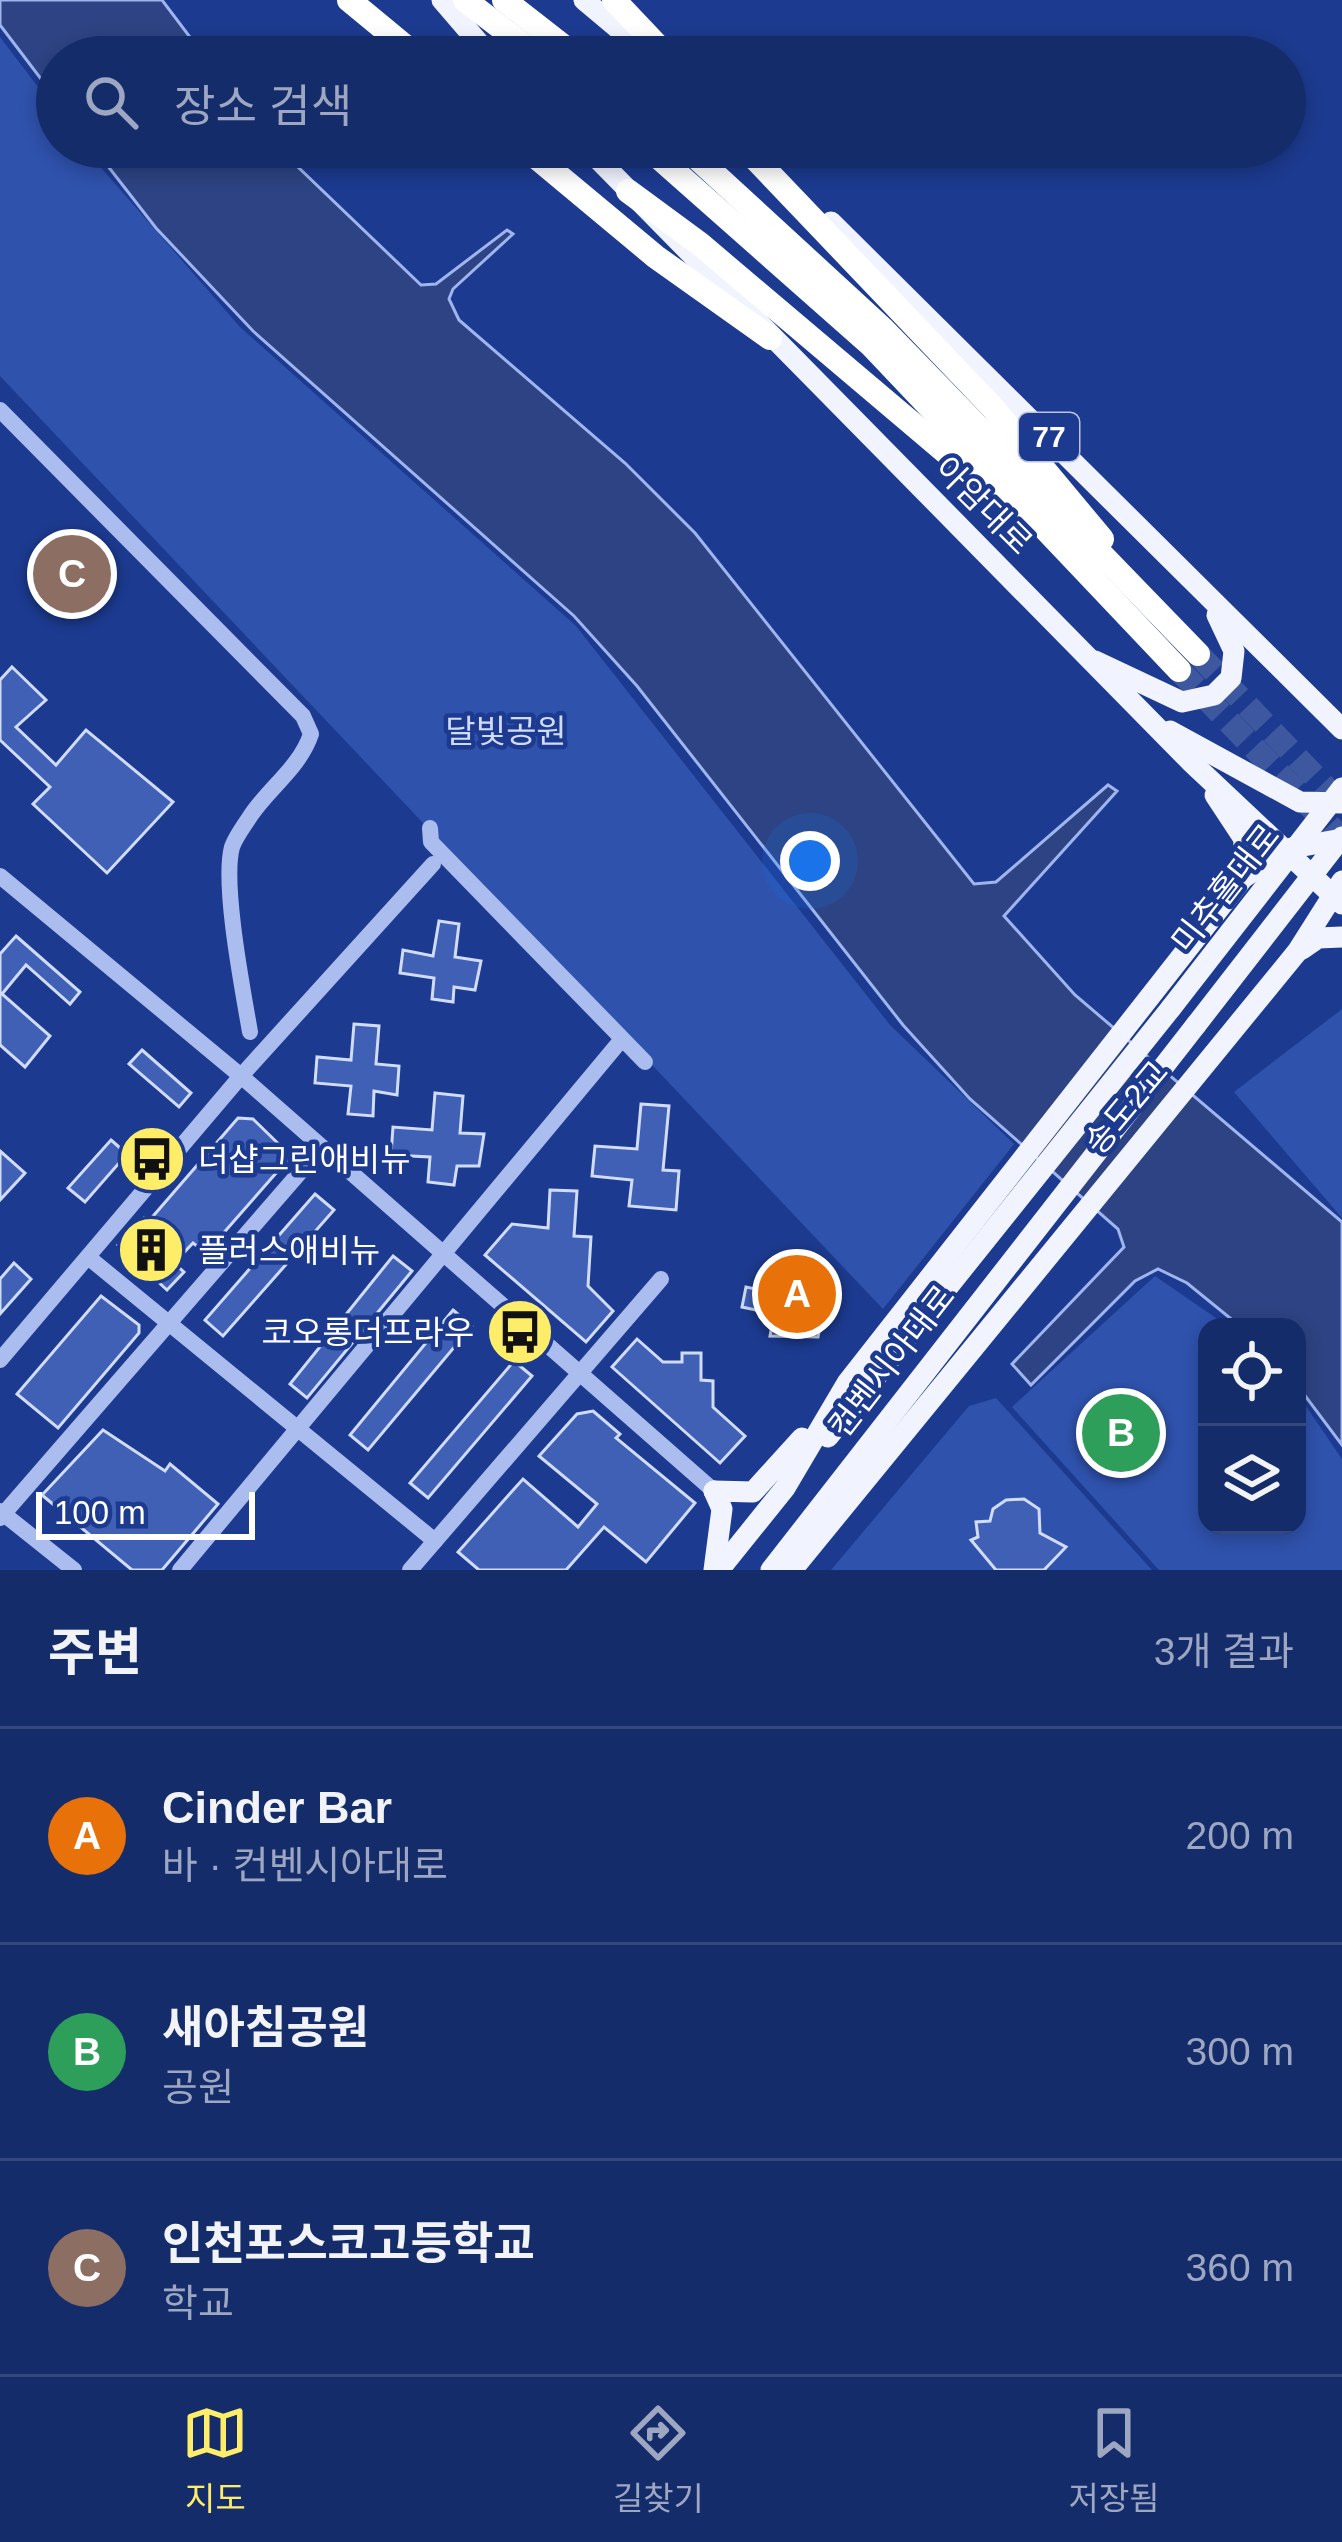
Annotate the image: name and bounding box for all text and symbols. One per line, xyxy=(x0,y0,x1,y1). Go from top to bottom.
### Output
search box xyxy=(36,36,1306,168)
icon: search xyxy=(78,69,144,135)
text: 장소 검색 xyxy=(174,81,352,132)
road number: 77 xyxy=(1019,413,1079,461)
street label: 아암대로 xyxy=(928,449,1040,561)
pin: C xyxy=(33,529,111,619)
park label: 달빛공원 xyxy=(445,713,567,750)
street label: 미추홀대로 xyxy=(1164,817,1287,960)
your location xyxy=(780,831,840,891)
street label: 송도2교 xyxy=(1077,1054,1176,1161)
bus stop icon: 더샵그린애비뉴 xyxy=(117,1124,187,1194)
place label: 더샵그린애비뉴 xyxy=(198,1141,411,1178)
building icon: 플러스애비뉴 xyxy=(116,1215,186,1285)
place label: 플러스애비뉴 xyxy=(198,1232,380,1269)
pin: A xyxy=(758,1249,836,1339)
street label: 컨벤시아대로 xyxy=(821,1278,962,1444)
bus stop icon: 코오롱더프라우 xyxy=(485,1297,555,1367)
place label: 코오롱더프라우 xyxy=(261,1314,474,1351)
map controls xyxy=(1198,1318,1306,1534)
button: locate xyxy=(1198,1318,1306,1426)
pin: B xyxy=(1082,1388,1160,1478)
button: layers xyxy=(1198,1426,1306,1534)
scale bar xyxy=(36,1486,255,1539)
text: 100 m xyxy=(54,1494,146,1531)
text: 주변 xyxy=(48,1624,142,1681)
text: 3개 결과 xyxy=(1154,1630,1294,1673)
text: Cinder Bar xyxy=(162,1782,392,1833)
text: A xyxy=(73,1814,101,1857)
text: 200 m xyxy=(1186,1814,1294,1857)
text: 바 · 컨벤시아대로 xyxy=(162,1844,448,1887)
text: 새아침공원 xyxy=(162,2002,369,2053)
text: B xyxy=(73,2030,101,2073)
text: 300 m xyxy=(1186,2030,1294,2073)
text: 공원 xyxy=(162,2066,234,2109)
text: 인천포스코고등학교 xyxy=(162,2218,535,2269)
text: C xyxy=(73,2246,101,2289)
text: 360 m xyxy=(1186,2246,1294,2289)
text: 학교 xyxy=(162,2282,234,2325)
tab: 지도 xyxy=(182,2400,248,2520)
tab: 길찾기 xyxy=(613,2400,704,2520)
tab: 저장됨 xyxy=(1069,2400,1160,2520)

